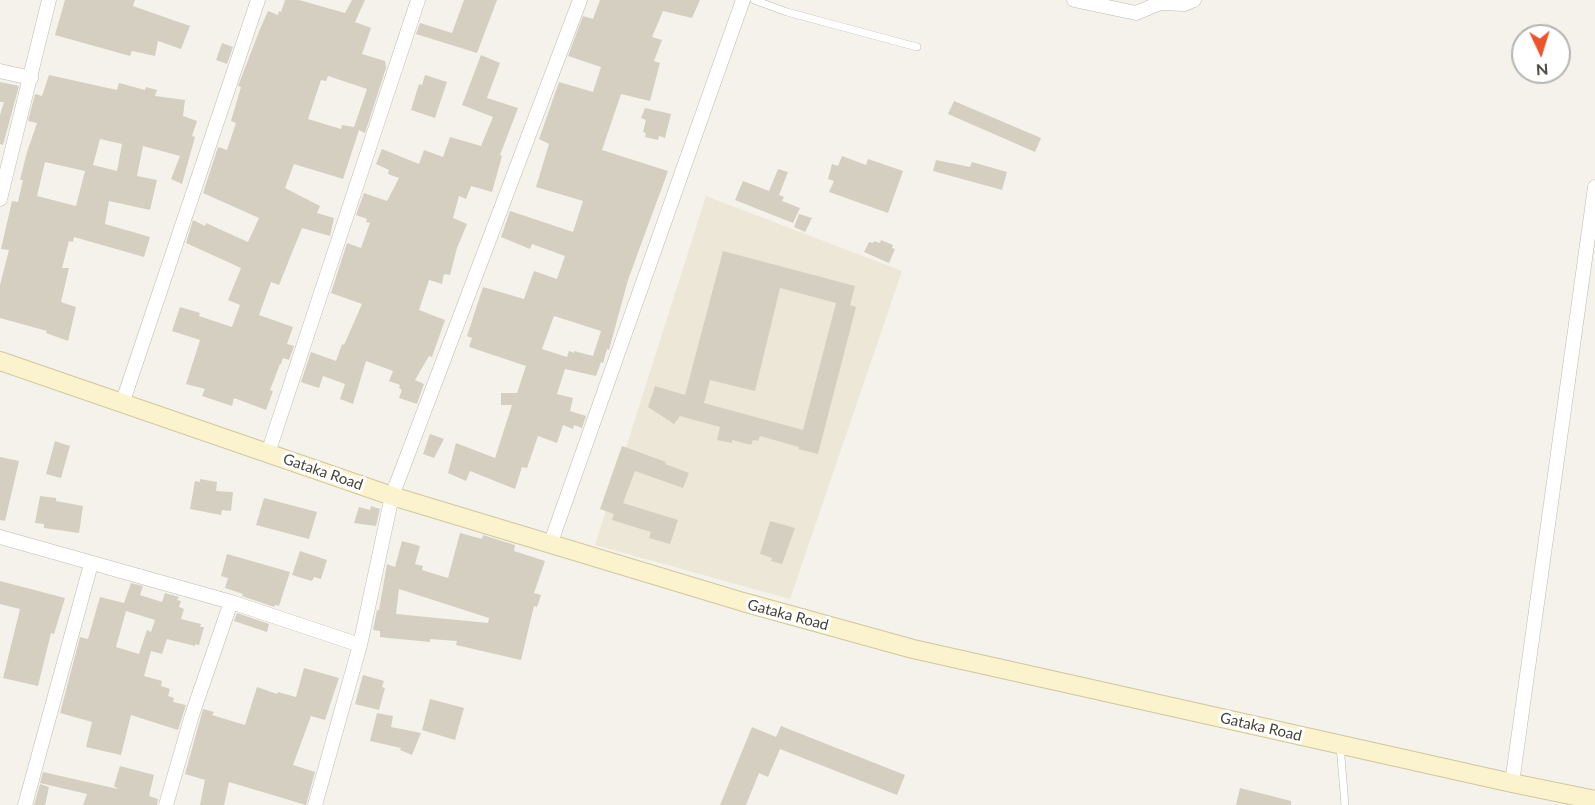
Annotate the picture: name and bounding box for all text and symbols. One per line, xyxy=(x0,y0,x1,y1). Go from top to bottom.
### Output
north arrow xyxy=(1511,24,1571,84)
text: N xyxy=(1535,61,1549,80)
street label: Gataka Road xyxy=(281,450,365,494)
street label: Gataka Road xyxy=(745,596,831,634)
street label: Gataka Road xyxy=(1218,709,1304,745)

